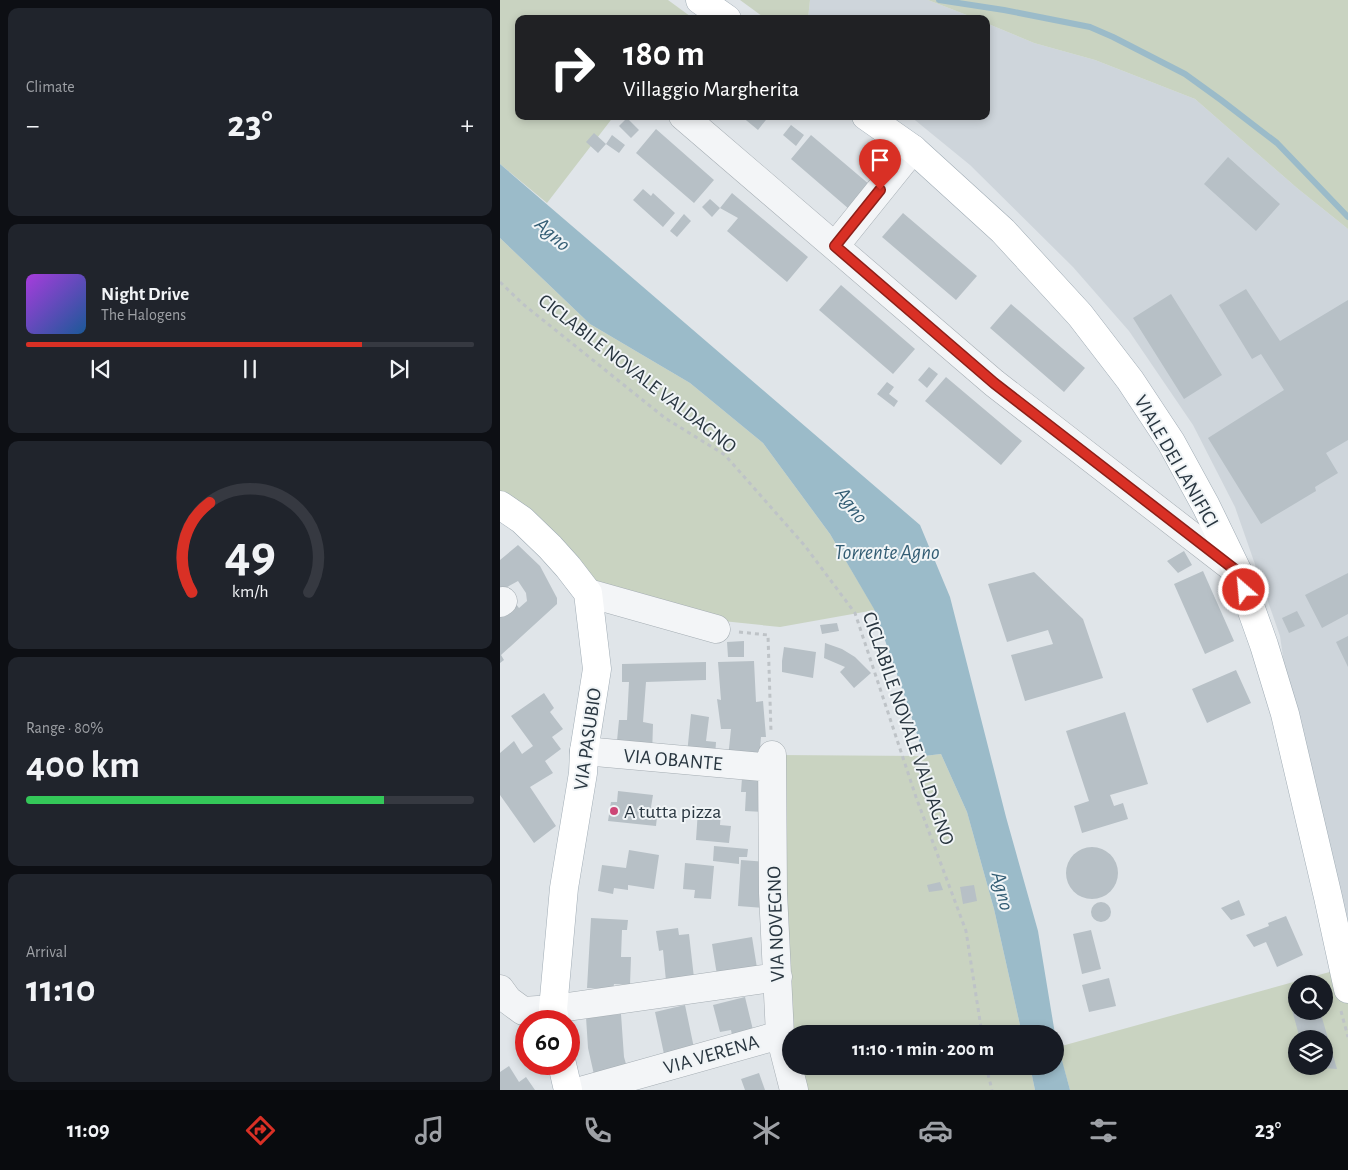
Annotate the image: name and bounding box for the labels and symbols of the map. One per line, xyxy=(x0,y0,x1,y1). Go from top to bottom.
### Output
pin xyxy=(859,139,901,190)
water label: Agno xyxy=(530,213,574,255)
street label: CICLABILE NOVALE VALDAGNO xyxy=(535,290,740,457)
street label: VIALE DEI LANIFICI xyxy=(1130,392,1222,531)
water label: Agno xyxy=(831,483,872,527)
water label: Torrente Agno xyxy=(834,542,940,563)
position arrow xyxy=(1217,563,1269,615)
street label: CICLABILE NOVALE VALDAGNO xyxy=(859,609,957,847)
street label: VIA PASUBIO xyxy=(571,687,605,791)
street label: VIA OBANTE xyxy=(623,746,724,774)
place label: A tutta pizza xyxy=(624,802,721,822)
marker: A tutta pizza xyxy=(608,805,620,817)
street label: VIA NOVEGNO xyxy=(764,866,788,982)
water label: Agno xyxy=(987,869,1017,913)
speed limit sign: 60 xyxy=(515,1010,580,1075)
street label: VIA VERENA xyxy=(661,1032,762,1078)

